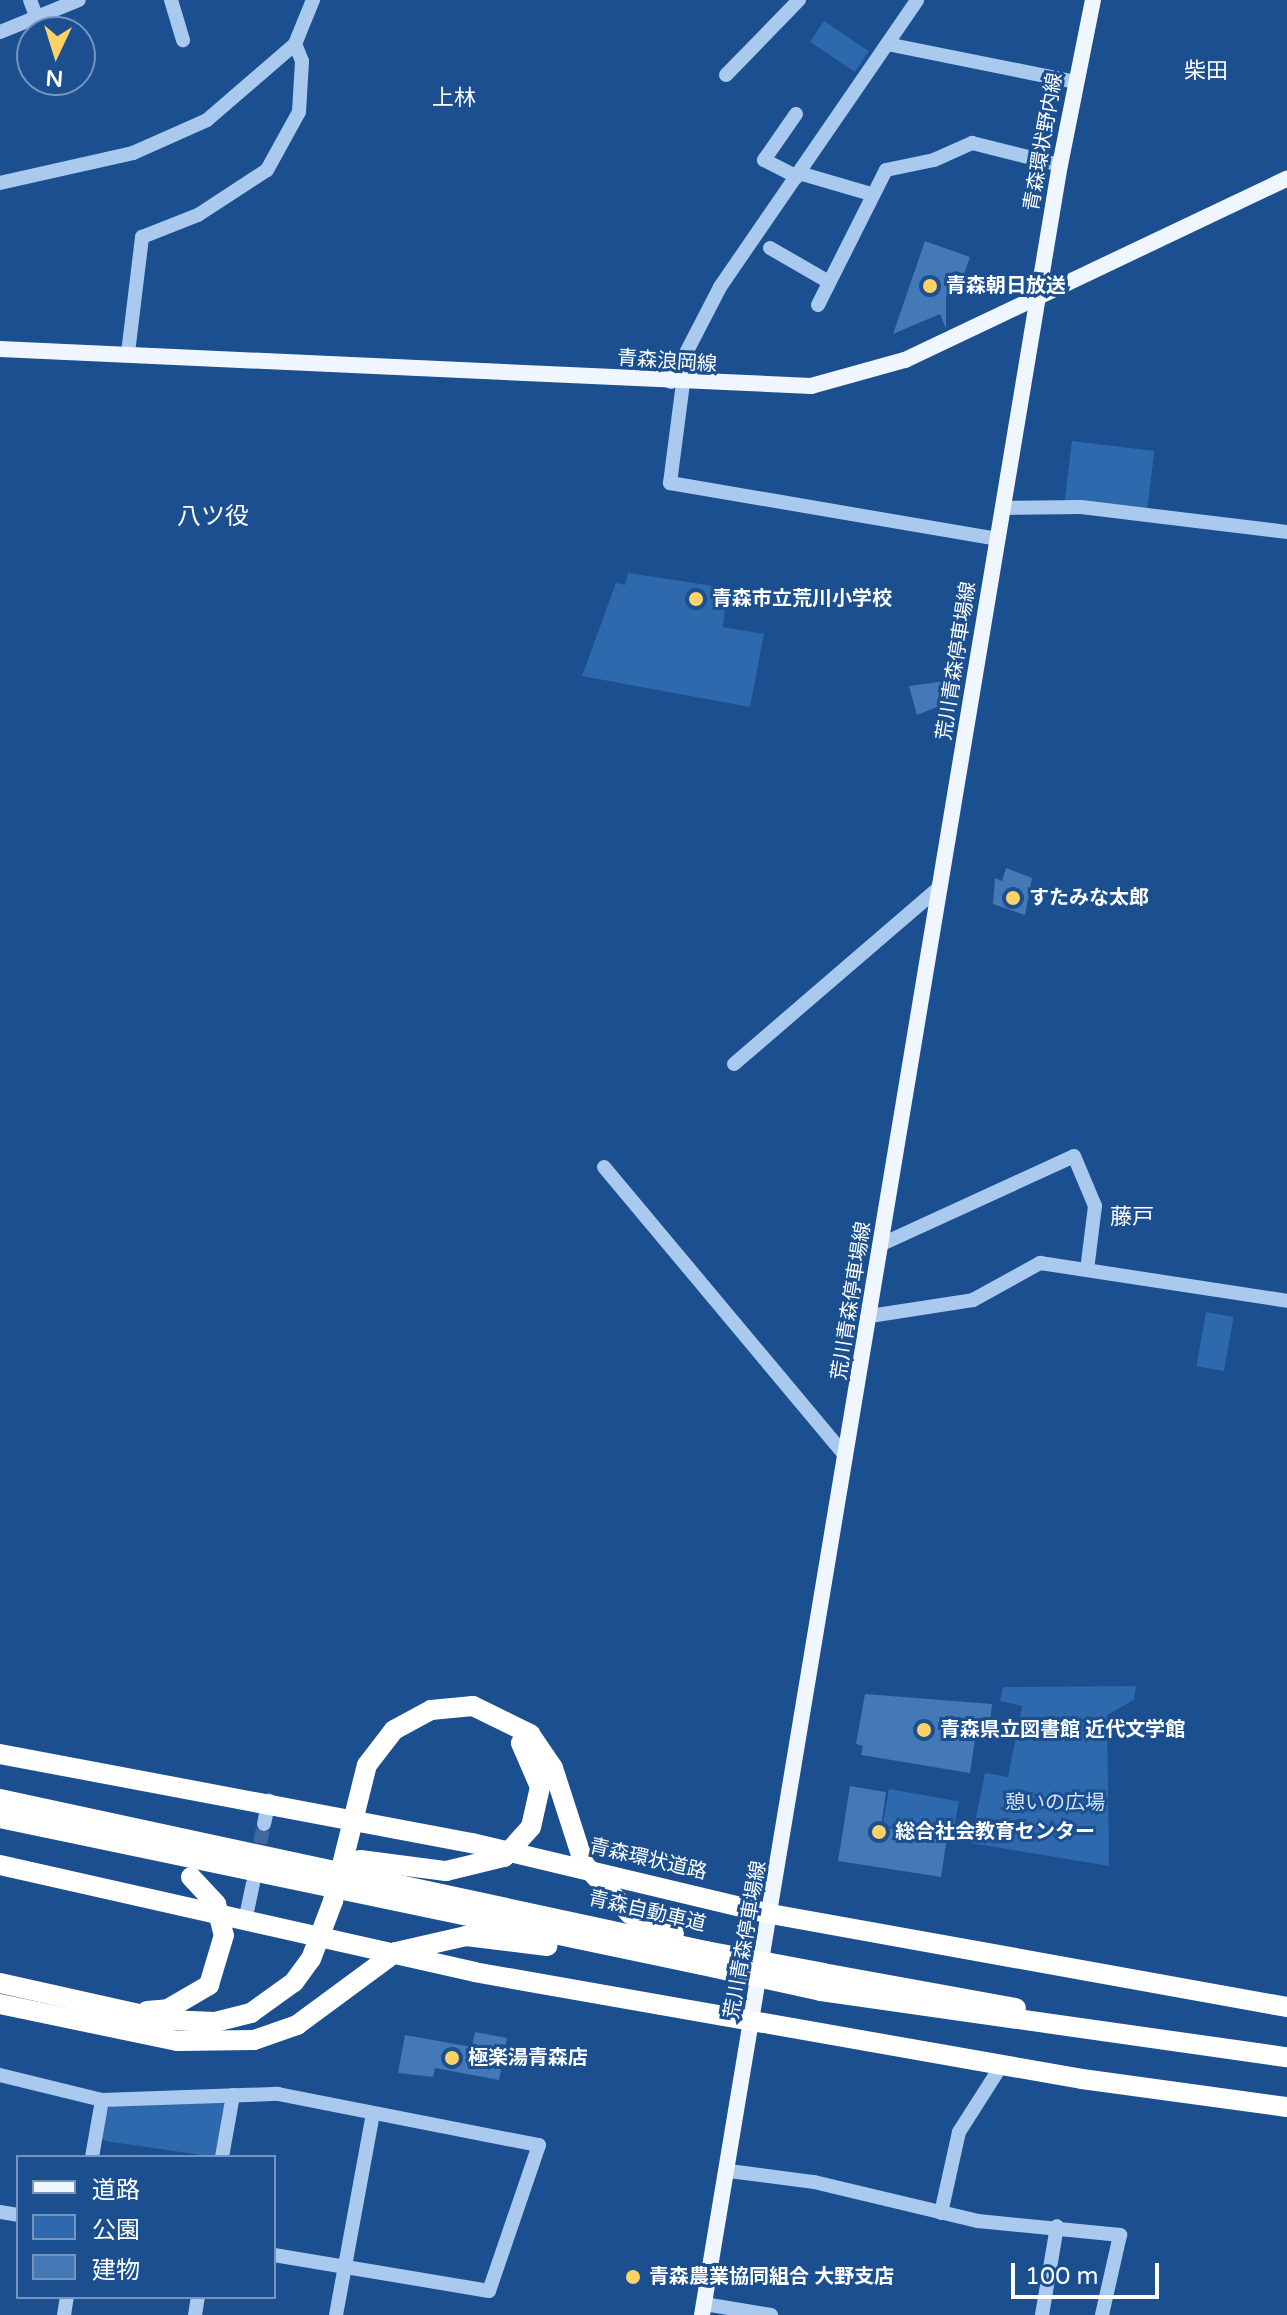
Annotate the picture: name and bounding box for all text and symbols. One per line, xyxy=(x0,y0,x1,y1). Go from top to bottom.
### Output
north arrow xyxy=(16,16,96,96)
district label: 柴田 xyxy=(1184,59,1228,85)
text: N xyxy=(45,64,64,92)
street label: 青森環状野内線 xyxy=(1020,71,1068,213)
district label: 上林 xyxy=(432,86,476,112)
place label: 青森朝日放送 xyxy=(946,274,1066,298)
marker: 青森朝日放送 xyxy=(921,277,939,295)
street label: 青森浪岡線 xyxy=(616,347,718,377)
district label: 八ツ役 xyxy=(177,503,249,531)
street label: 荒川青森停車場線 xyxy=(933,580,981,742)
place label: 青森市立荒川小学校 xyxy=(712,587,892,611)
marker: 青森市立荒川小学校 xyxy=(687,590,705,608)
place label: すたみな太郎 xyxy=(1029,886,1149,910)
marker: すたみな太郎 xyxy=(1004,889,1022,907)
district label: 藤戸 xyxy=(1110,1205,1154,1231)
street label: 荒川青森停車場線 xyxy=(828,1220,876,1382)
place label: 青森県立図書館 近代文学館 xyxy=(940,1718,1185,1742)
marker: 青森県立図書館 近代文学館 xyxy=(915,1721,933,1739)
park label: 憩いの広場 xyxy=(1005,1791,1105,1815)
place label: 総合社会教育センター xyxy=(895,1820,1095,1844)
marker: 総合社会教育センター xyxy=(870,1823,888,1841)
street label: 青森環状道路 xyxy=(587,1835,709,1885)
street label: 荒川青森停車場線 xyxy=(720,1859,772,2021)
street label: 青森自動車道 xyxy=(586,1887,708,1937)
place label: 極楽湯青森店 xyxy=(468,2046,588,2070)
marker: 極楽湯青森店 xyxy=(443,2049,461,2067)
legend xyxy=(16,2155,276,2299)
text: 道路 xyxy=(92,2176,140,2205)
text: 公園 xyxy=(92,2216,140,2245)
scale bar xyxy=(1015,2247,1163,2297)
text: 建物 xyxy=(92,2256,140,2285)
text: 100 m xyxy=(1025,2262,1099,2291)
place label: 青森農業協同組合 大野支店 xyxy=(649,2265,894,2289)
marker: 青森農業協同組合 大野支店 xyxy=(624,2268,642,2286)

